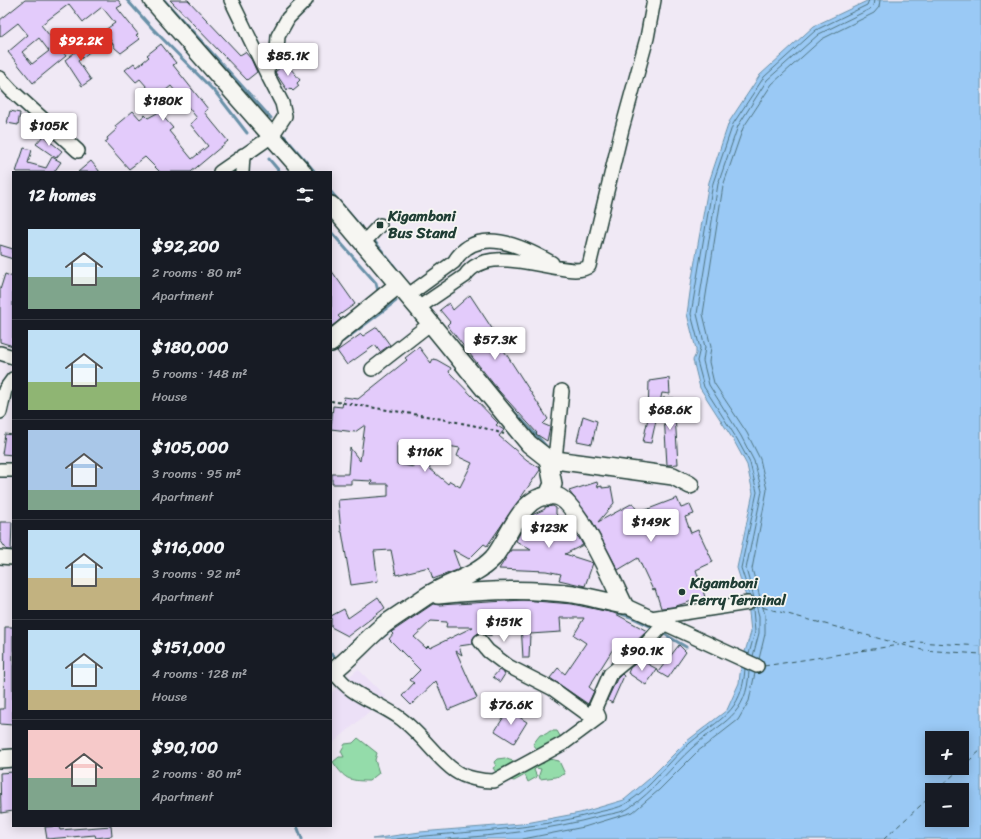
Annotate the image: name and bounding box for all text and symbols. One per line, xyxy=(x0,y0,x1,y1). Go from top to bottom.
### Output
pin: $92.2K xyxy=(48,28,114,62)
text: $92.2K xyxy=(59,29,103,52)
pin: $85.1K xyxy=(255,43,321,77)
text: $85.1K xyxy=(267,44,309,67)
pin: $180K xyxy=(135,88,191,122)
text: $180K xyxy=(144,89,182,112)
pin: $105K xyxy=(21,113,77,147)
text: $105K xyxy=(30,114,68,137)
text: 12 homes xyxy=(28,180,96,210)
icon: filters xyxy=(294,184,316,206)
place label: Kigamboni Bus Stand xyxy=(387,203,458,246)
marker: Kigamboni Bus Stand xyxy=(375,220,385,230)
text: $92,200 xyxy=(152,231,220,261)
icon: home xyxy=(60,245,108,293)
text: 2 rooms · 80 m² xyxy=(152,261,242,284)
text: Apartment xyxy=(152,284,213,307)
pin: $57.3K xyxy=(462,327,528,361)
text: $57.3K xyxy=(473,328,517,351)
text: $180,000 xyxy=(152,332,229,362)
icon: home xyxy=(60,346,108,394)
text: 5 rooms · 148 m² xyxy=(152,362,247,385)
text: House xyxy=(152,385,187,408)
pin: $68.6K xyxy=(637,397,703,431)
text: $68.6K xyxy=(648,398,692,421)
text: $105,000 xyxy=(152,432,229,462)
pin: $116K xyxy=(397,439,453,473)
text: $116K xyxy=(407,440,443,463)
icon: home xyxy=(60,446,108,494)
text: 3 rooms · 95 m² xyxy=(152,462,241,485)
text: Apartment xyxy=(152,485,213,508)
pin: $149K xyxy=(623,509,679,543)
text: $149K xyxy=(632,510,670,533)
pin: $123K xyxy=(521,515,577,549)
text: $123K xyxy=(531,516,567,539)
text: $116,000 xyxy=(152,532,225,562)
icon: home xyxy=(60,546,108,594)
text: 3 rooms · 92 m² xyxy=(152,562,241,585)
place label: Kigamboni Ferry Terminal xyxy=(689,570,787,613)
text: Apartment xyxy=(152,585,213,608)
marker: Kigamboni Ferry Terminal xyxy=(677,587,687,597)
pin: $151K xyxy=(476,609,532,643)
text: $151K xyxy=(486,610,522,633)
text: $151,000 xyxy=(152,632,225,662)
pin: $90.1K xyxy=(609,638,675,672)
text: $90.1K xyxy=(621,639,663,662)
icon: home xyxy=(60,646,108,694)
text: 4 rooms · 128 m² xyxy=(152,662,247,685)
text: House xyxy=(152,685,187,708)
pin: $76.6K xyxy=(478,692,544,726)
text: $76.6K xyxy=(490,693,532,716)
map controls xyxy=(925,731,969,827)
button: + xyxy=(925,731,969,775)
text: $90,100 xyxy=(152,732,218,762)
icon: home xyxy=(60,746,108,794)
text: 2 rooms · 80 m² xyxy=(152,762,242,785)
button: − xyxy=(925,783,969,827)
text: Apartment xyxy=(152,785,213,808)

